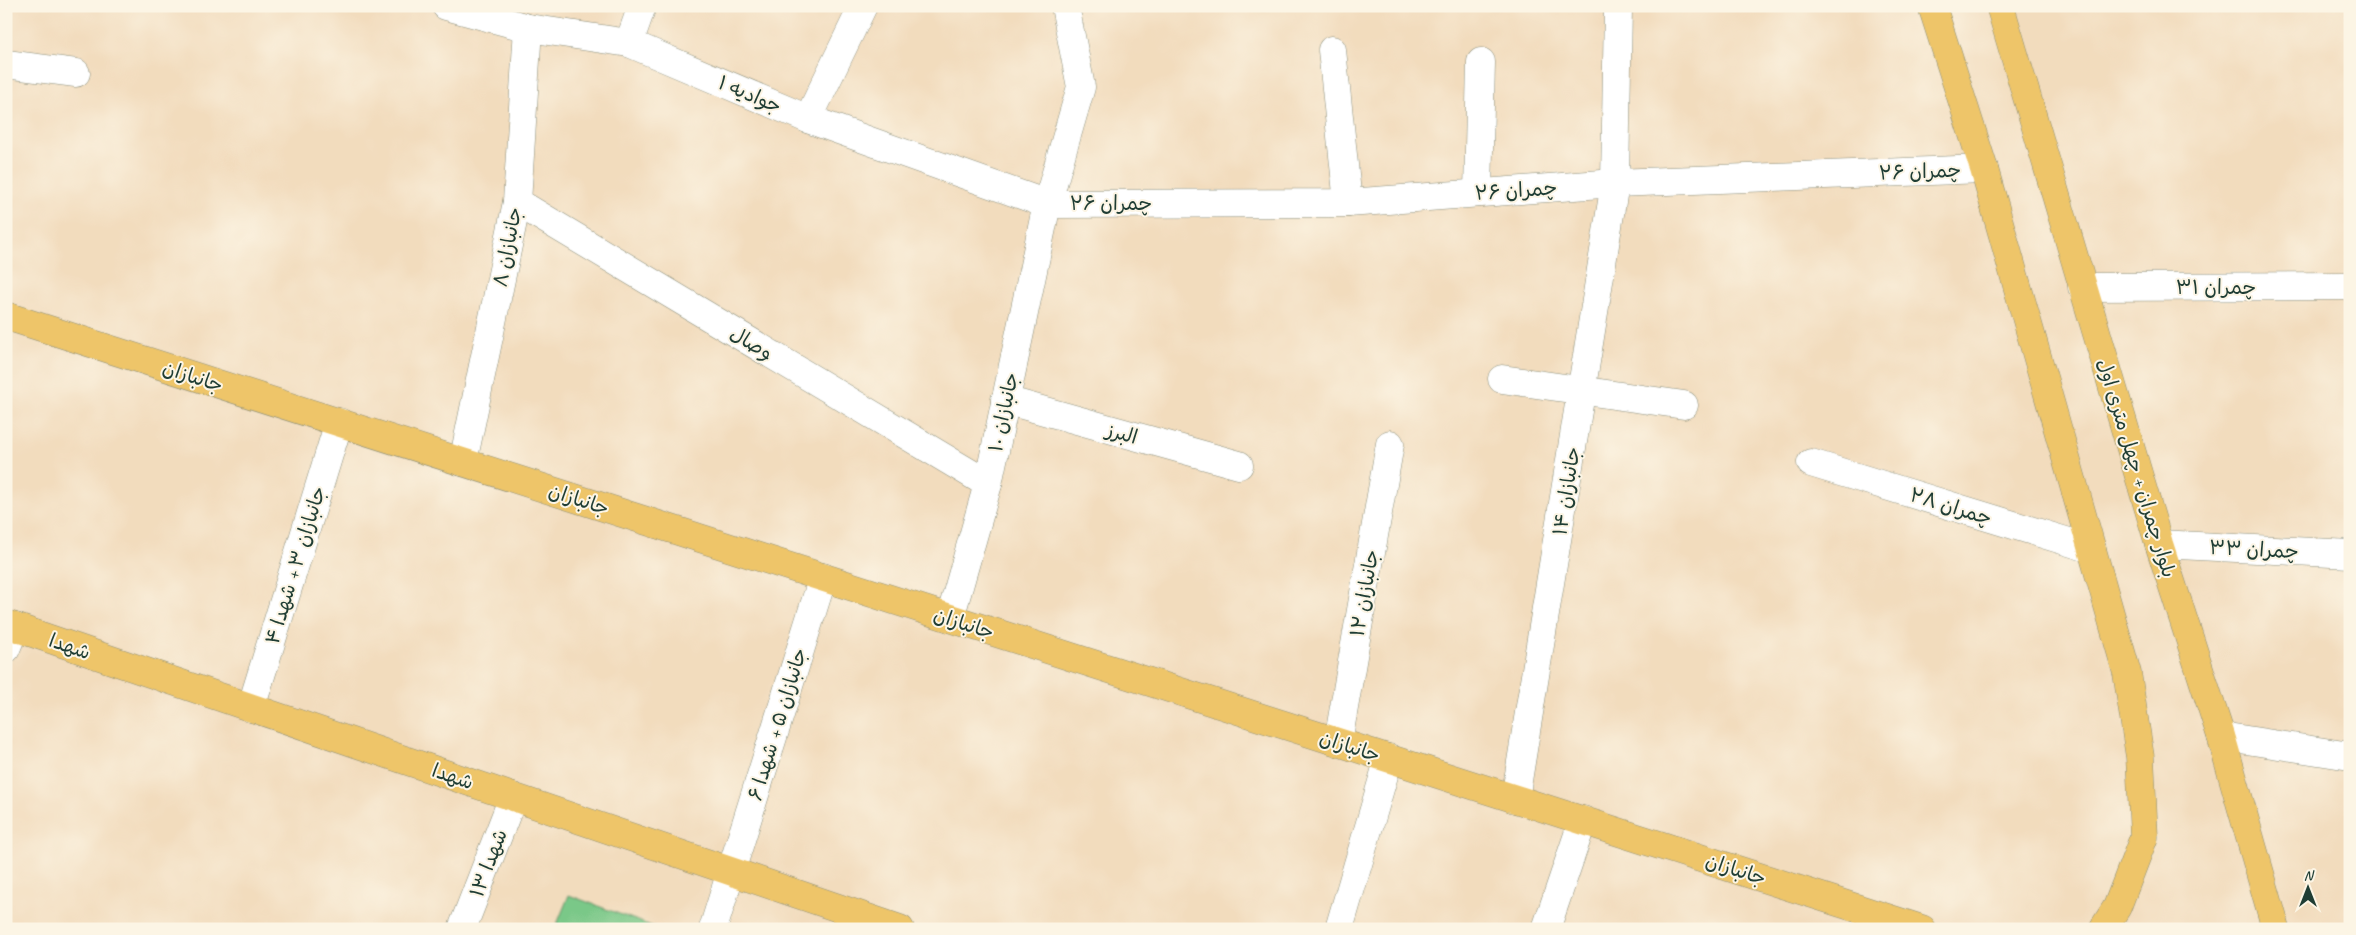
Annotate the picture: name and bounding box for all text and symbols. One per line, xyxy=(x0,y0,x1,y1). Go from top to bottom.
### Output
street label: جوادیه ۱ xyxy=(714,70,785,119)
street label: چمران ۲۶ xyxy=(1878,158,1962,185)
street label: چمران ۲۶ xyxy=(1474,175,1558,206)
street label: چمران ۲۶ xyxy=(1070,191,1152,216)
street label: جانبازان ۸ xyxy=(488,205,527,289)
street label: چمران ۳۱ xyxy=(2176,275,2256,300)
street label: وصال xyxy=(725,321,778,366)
street label: جانبازان xyxy=(159,355,226,398)
street label: بلوار چمران + چهل متری اول xyxy=(2091,356,2182,581)
street label: جانبازان ۱۰ xyxy=(983,370,1024,454)
street label: البرز xyxy=(1101,417,1140,450)
street label: جانبازان ۱۴ xyxy=(1547,445,1586,537)
street label: جانبازان xyxy=(545,478,612,521)
street label: چمران ۲۸ xyxy=(1907,482,1995,531)
street label: جانبازان ۳ + شهدا ۴ xyxy=(260,483,331,647)
street label: چمران ۳۳ xyxy=(2209,535,2299,564)
street label: جانبازان ۱۲ xyxy=(1345,548,1384,638)
street label: جانبازان xyxy=(930,602,997,645)
street label: شهدا xyxy=(46,628,94,665)
street label: جانبازان ۵ + شهدا ۶ xyxy=(742,645,813,804)
street label: جانبازان xyxy=(1316,725,1383,768)
street label: شهدا xyxy=(429,758,477,795)
street label: شهدا ۱۳ xyxy=(464,826,513,901)
street label: جانبازان xyxy=(1702,848,1769,891)
north arrow xyxy=(2284,862,2334,912)
text: N xyxy=(2304,867,2315,884)

